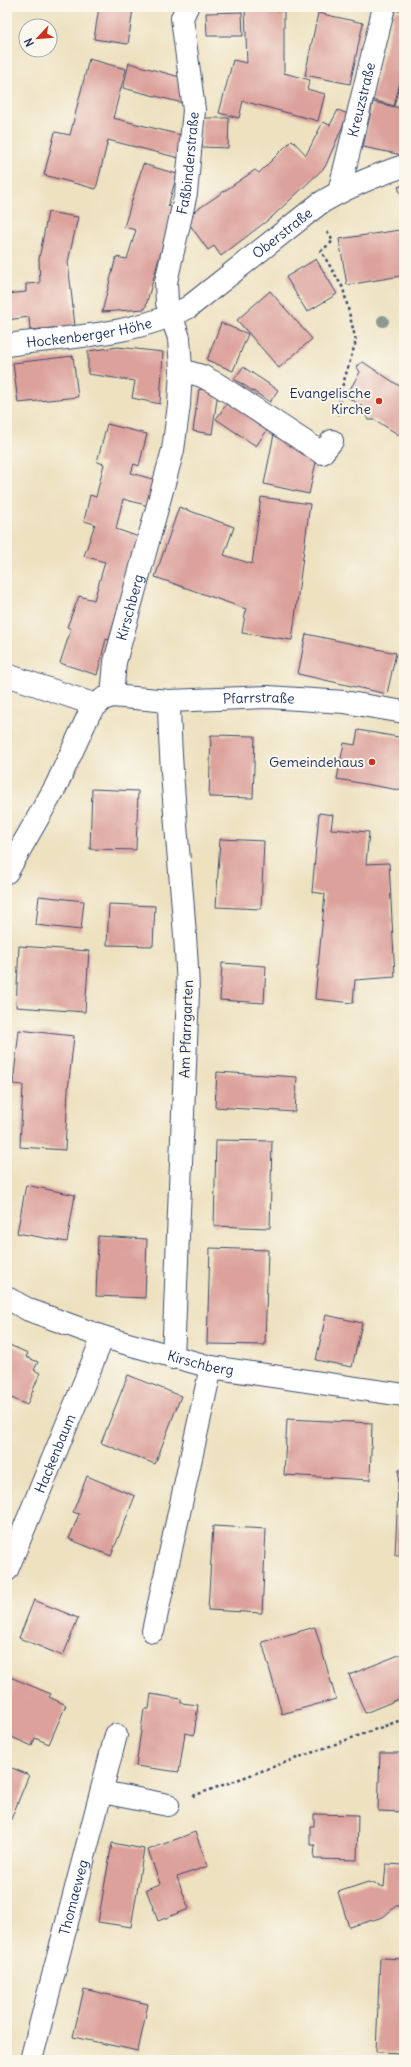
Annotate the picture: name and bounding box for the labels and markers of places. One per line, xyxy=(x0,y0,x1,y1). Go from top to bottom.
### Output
place label: Evangelische Kirche xyxy=(289,384,371,418)
marker: Evangelische Kirche xyxy=(374,396,384,406)
place label: Gemeindehaus xyxy=(269,753,364,771)
marker: Gemeindehaus xyxy=(367,757,377,767)

